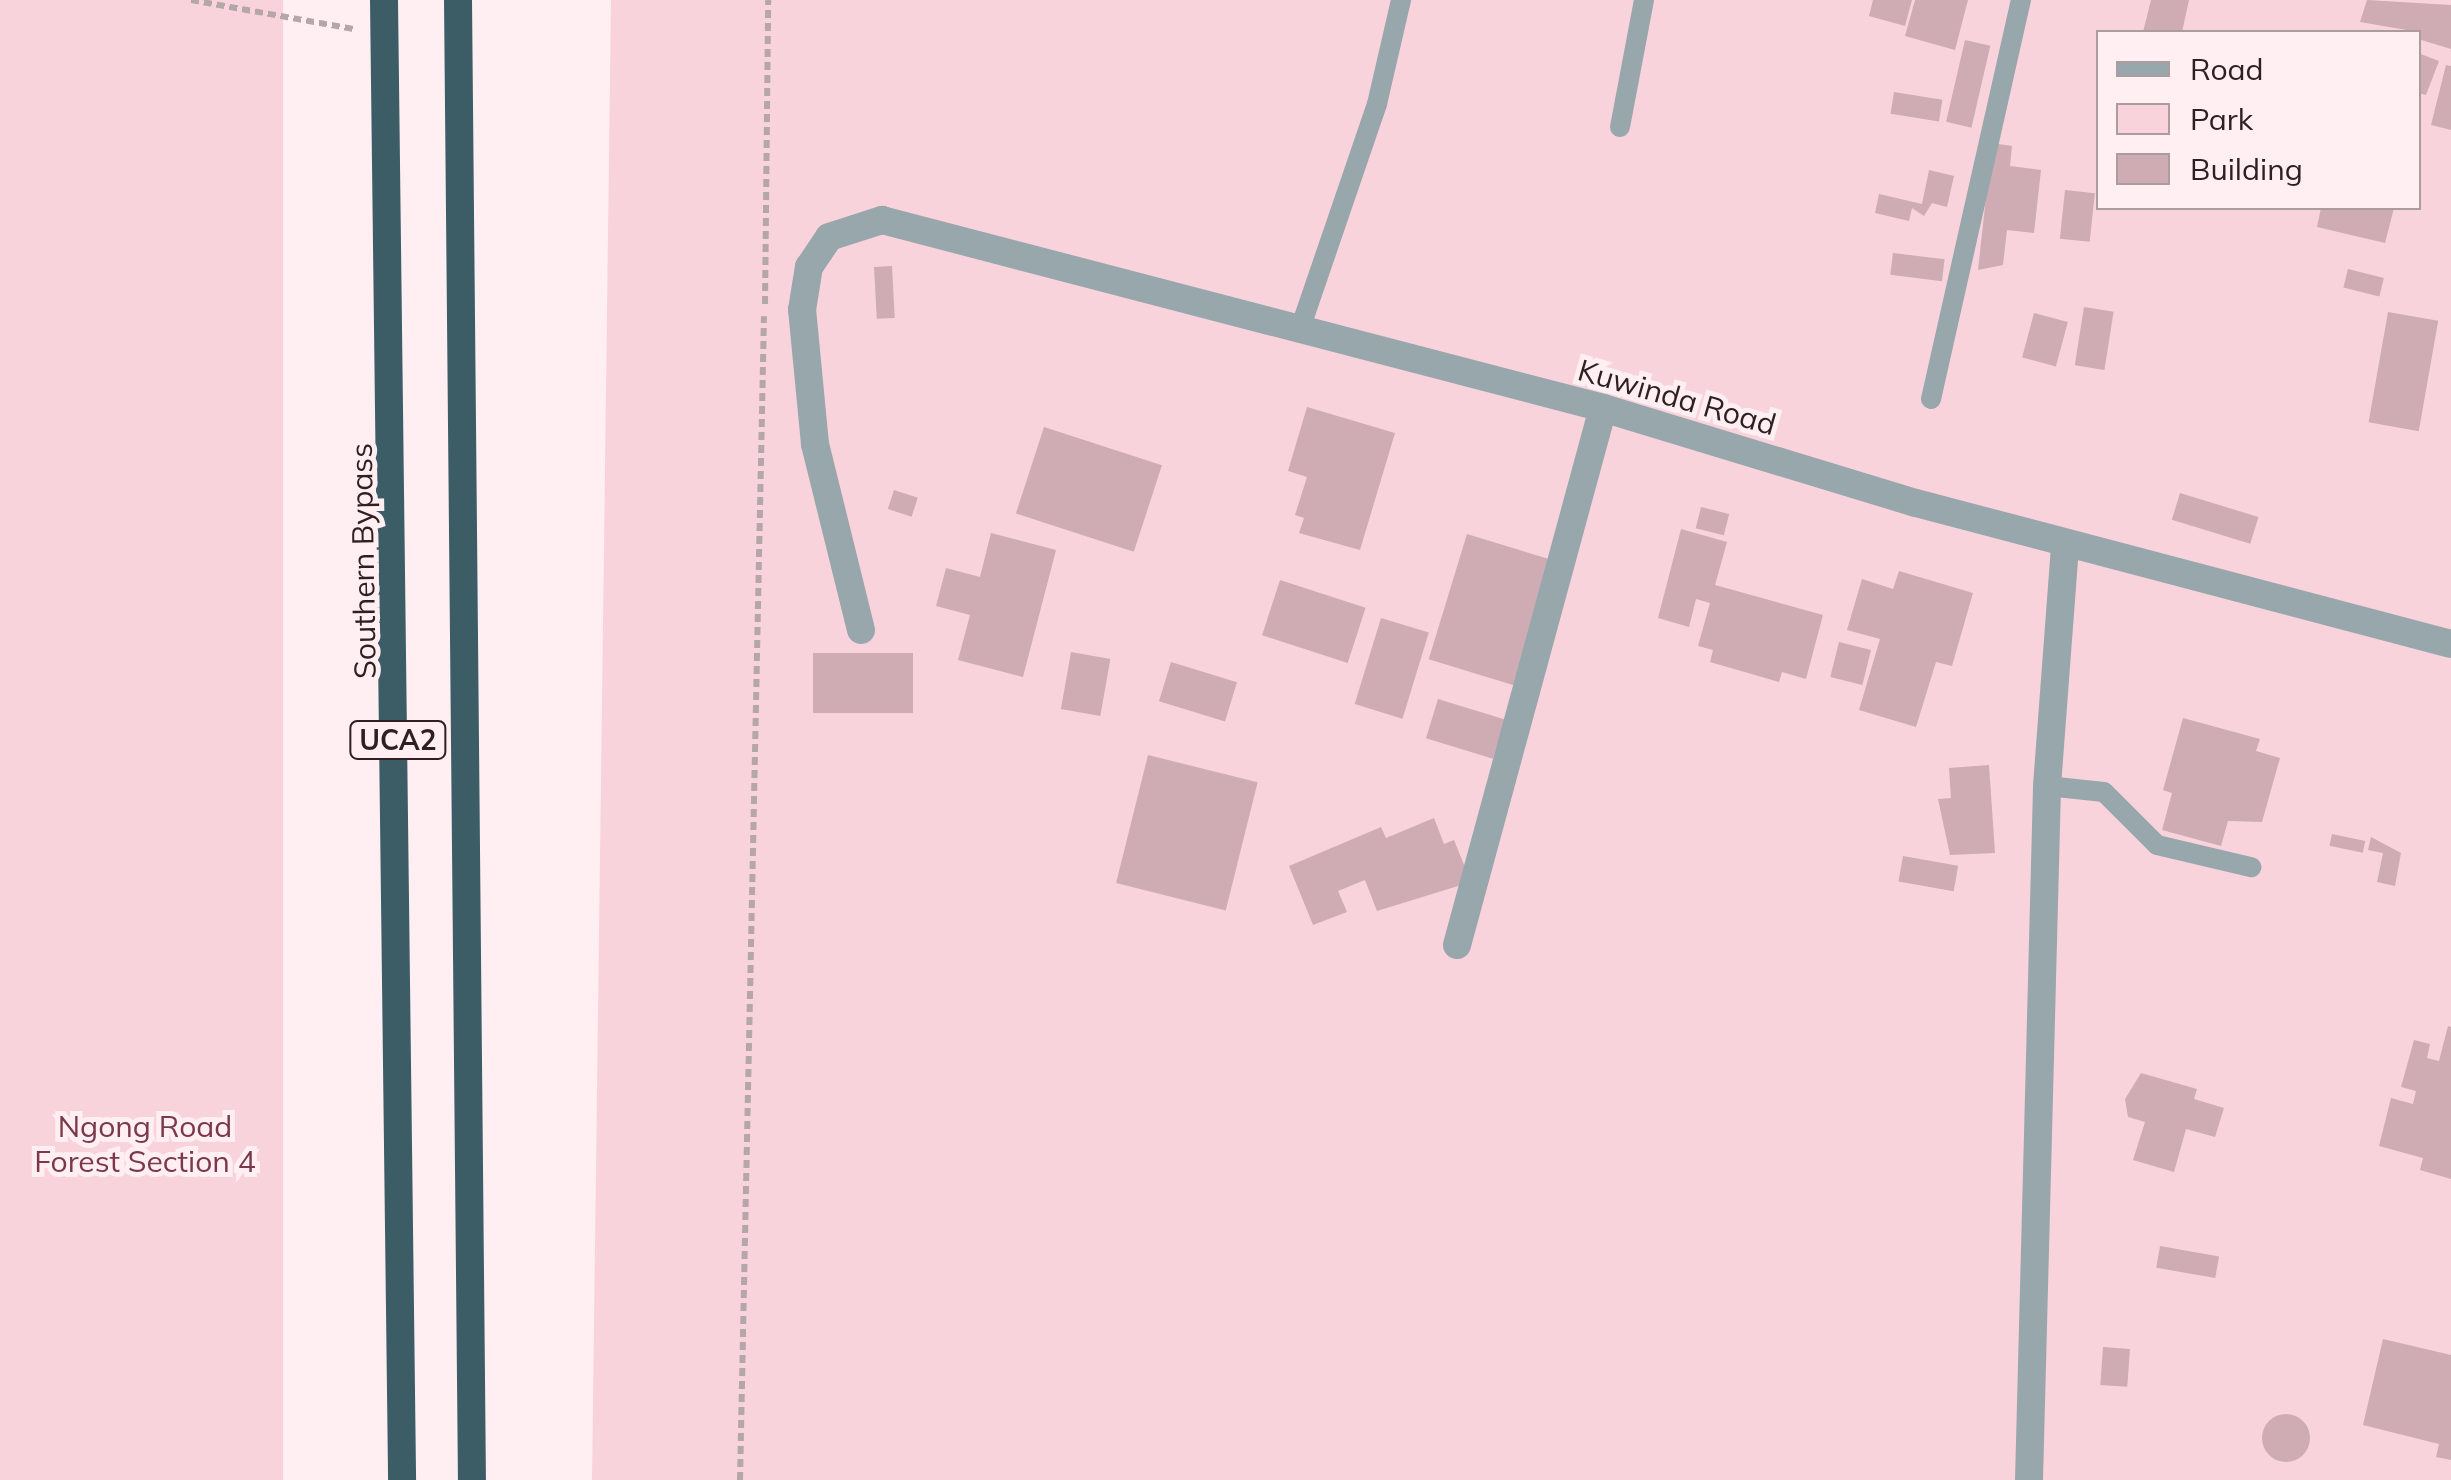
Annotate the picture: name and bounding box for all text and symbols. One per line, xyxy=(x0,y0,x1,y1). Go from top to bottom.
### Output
legend xyxy=(2096,30,2421,210)
text: Road xyxy=(2190,50,2264,88)
text: Park xyxy=(2190,100,2253,138)
text: Building xyxy=(2190,150,2303,188)
street label: Kuwinda Road xyxy=(1574,352,1780,442)
street label: Southern Bypass xyxy=(343,443,383,679)
road number: UCA2 xyxy=(348,717,448,763)
park label: Ngong Road Forest Section 4 xyxy=(34,1108,256,1178)

